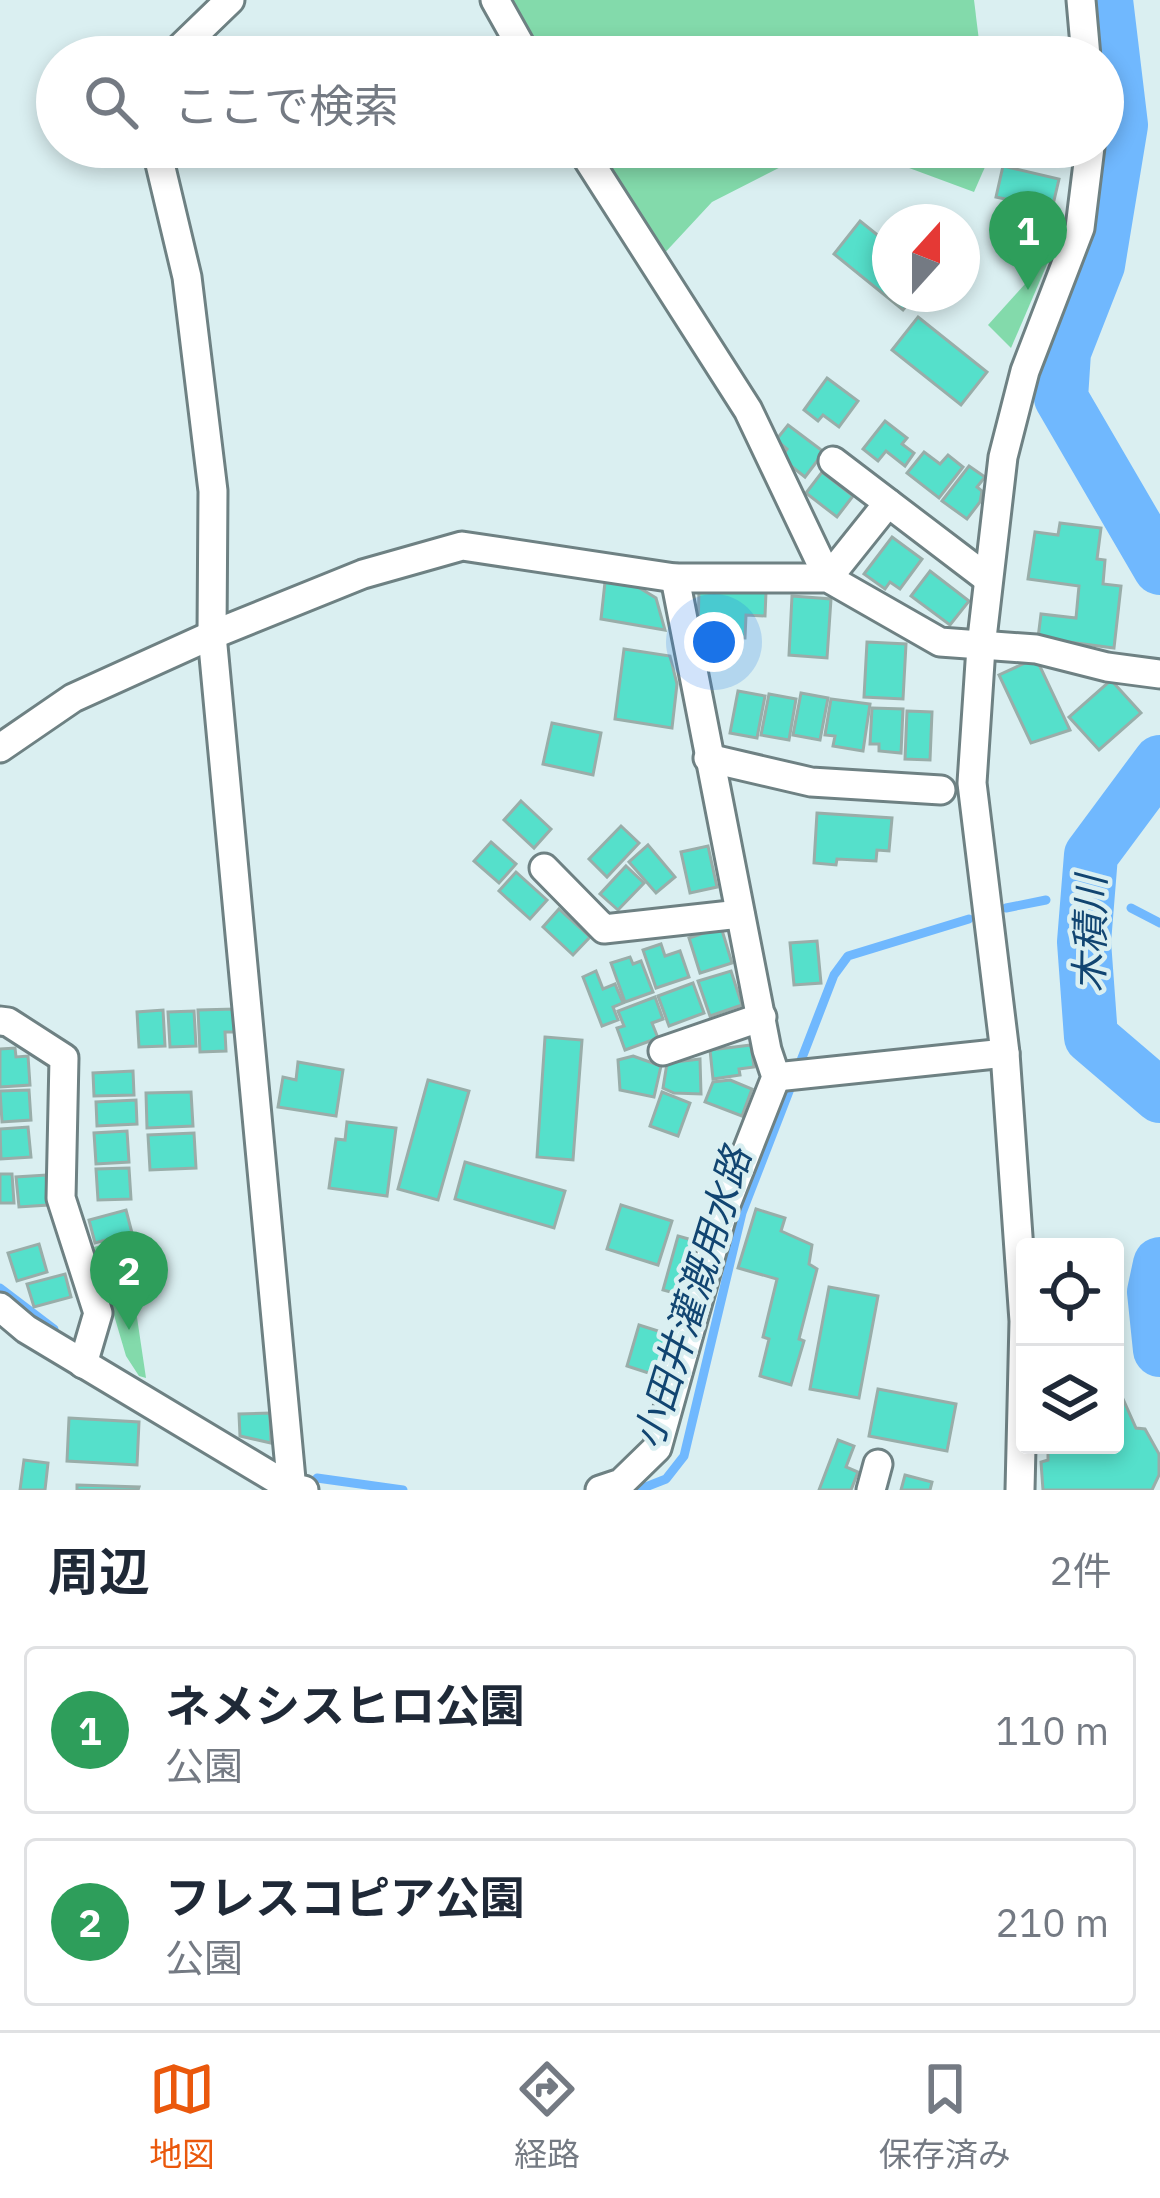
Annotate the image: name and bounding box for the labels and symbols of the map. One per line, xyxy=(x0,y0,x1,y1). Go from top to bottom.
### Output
pin: 1 xyxy=(989,191,1067,290)
north arrow xyxy=(872,204,980,312)
your location xyxy=(684,612,744,672)
water label: 木積川 xyxy=(1063,871,1116,993)
water label: 小田井灌漑用水路 xyxy=(622,1138,762,1455)
pin: 2 xyxy=(90,1231,168,1330)

